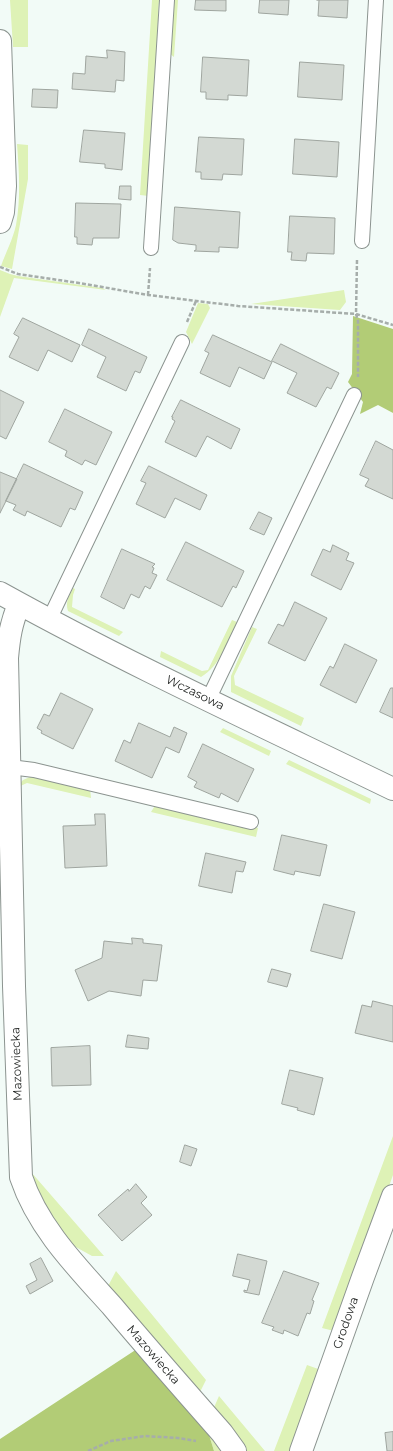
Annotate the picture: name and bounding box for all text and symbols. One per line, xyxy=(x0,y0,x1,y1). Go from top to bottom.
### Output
street label: Wczasowa xyxy=(163,673,227,713)
street label: Mazowiecka xyxy=(9,1027,25,1101)
street label: Grodowa xyxy=(330,1295,362,1351)
street label: Mazowiecka xyxy=(123,1322,183,1388)

